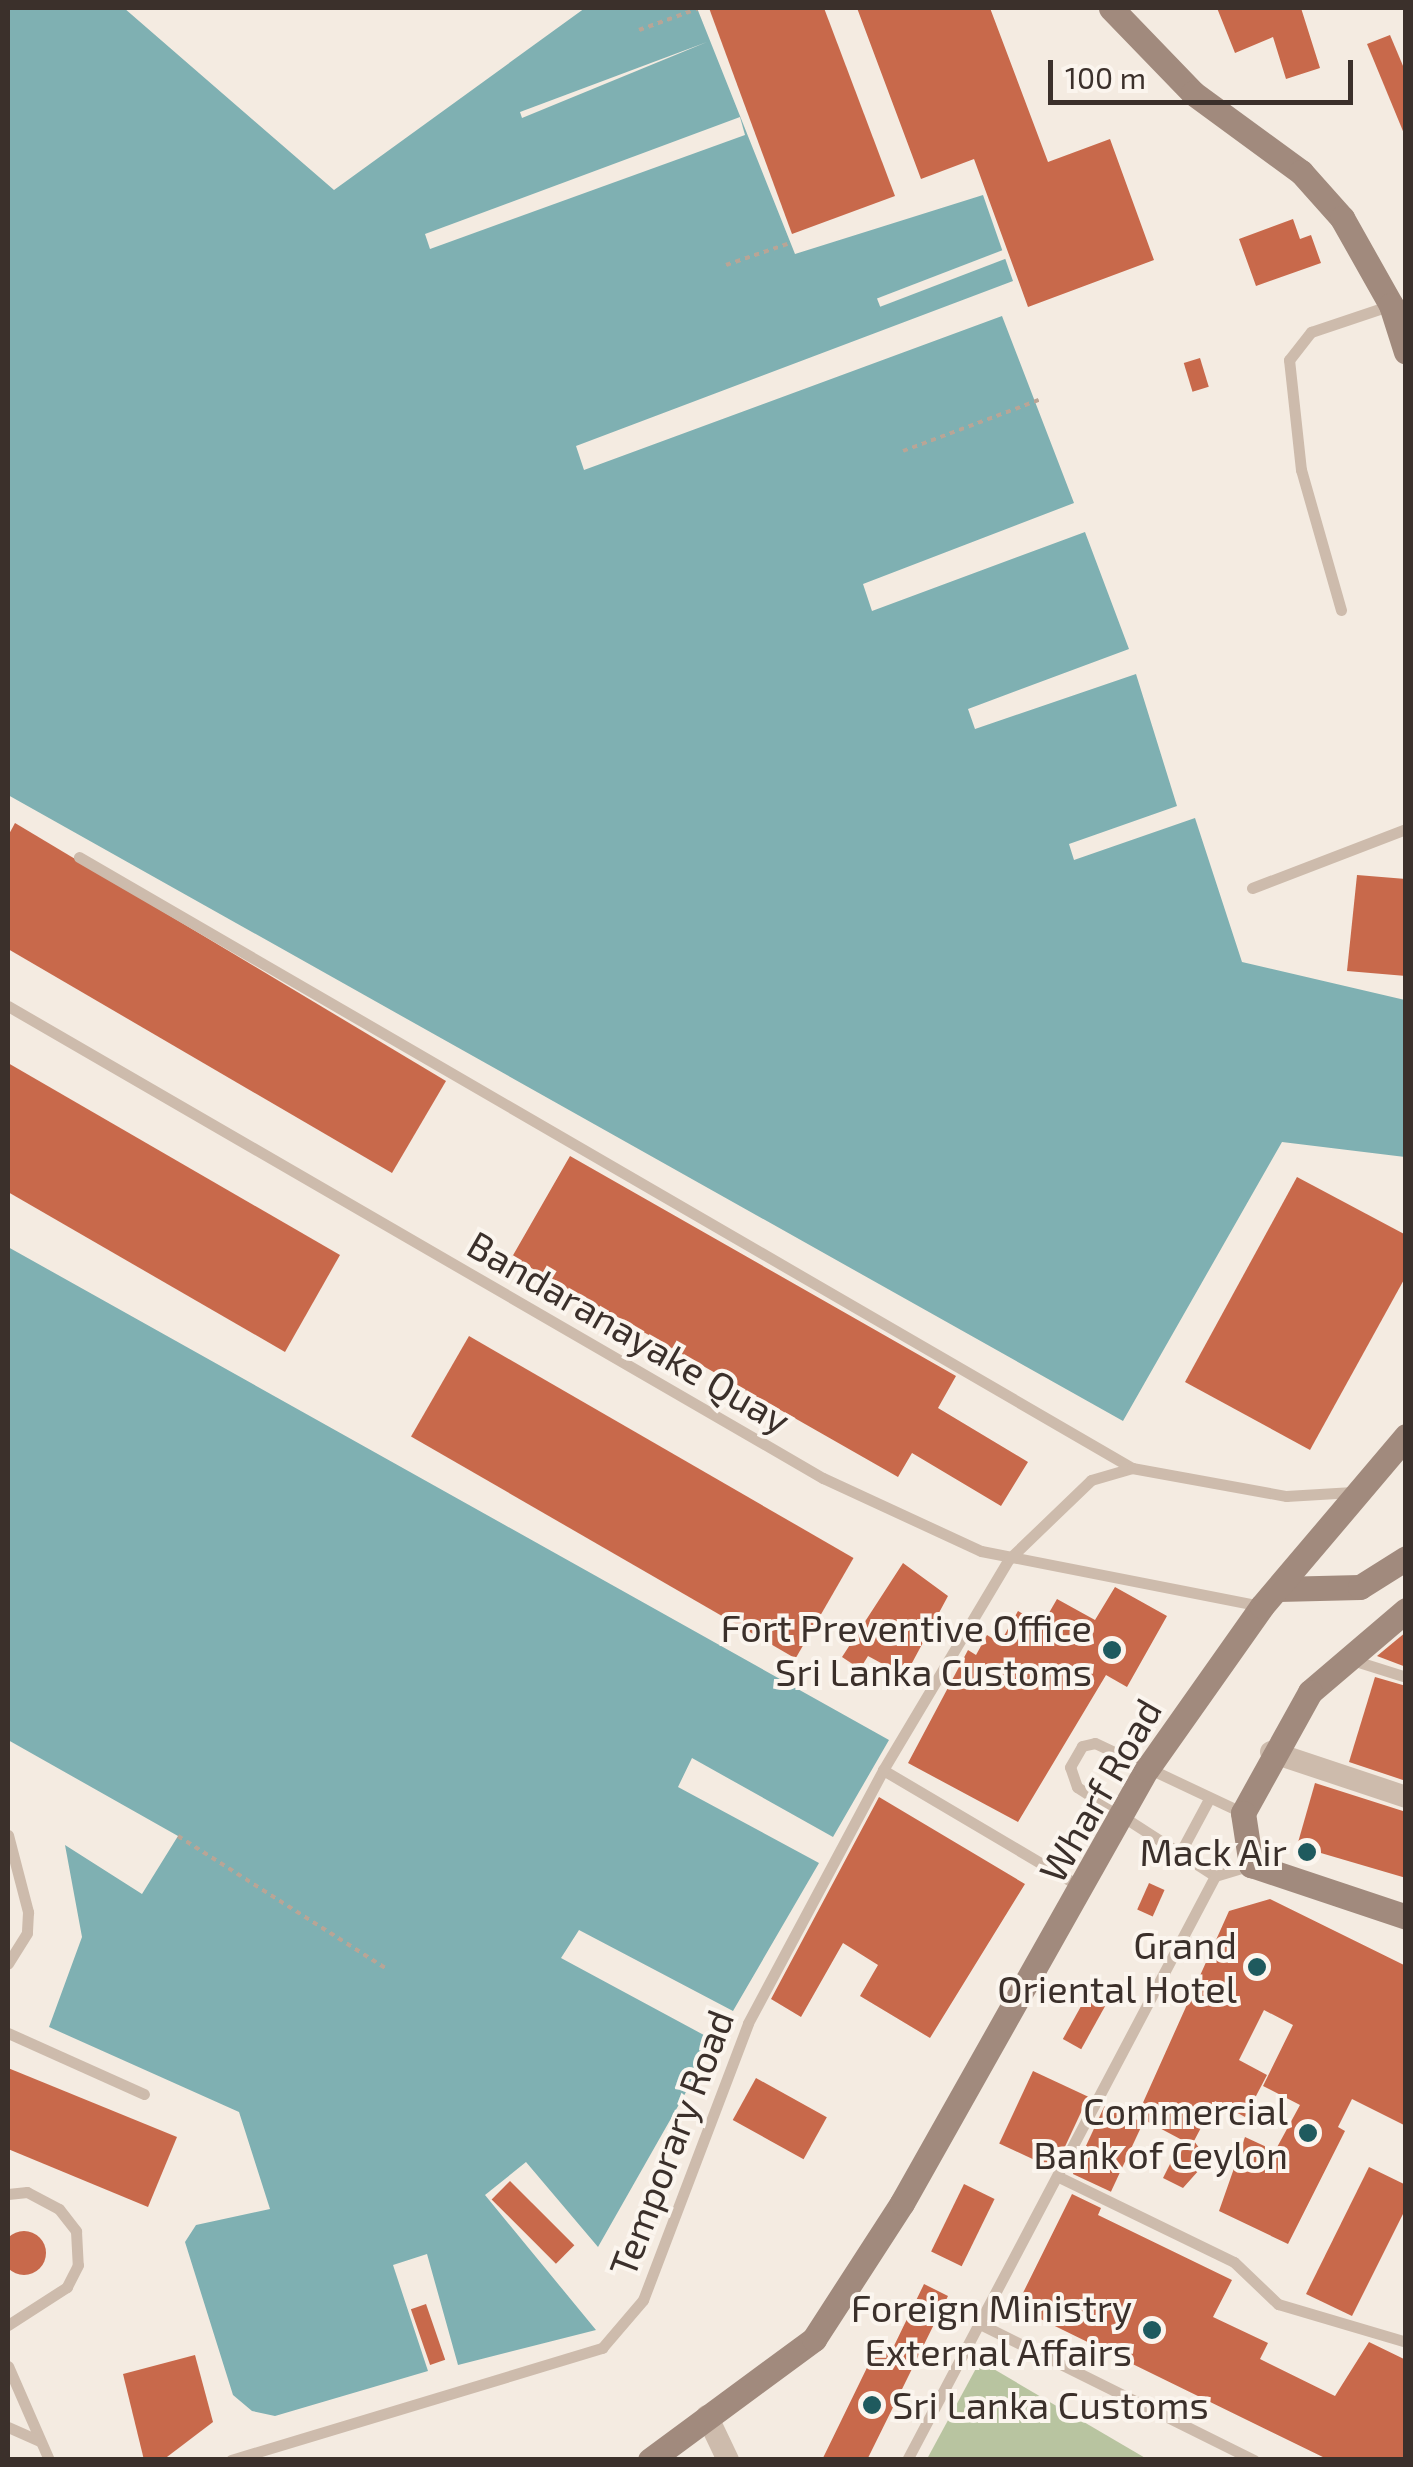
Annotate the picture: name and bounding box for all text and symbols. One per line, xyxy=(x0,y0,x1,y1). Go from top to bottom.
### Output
scale bar xyxy=(1053,40,1358,102)
text: 100 m xyxy=(1065,59,1146,95)
street label: Bandaranayake Quay xyxy=(460,1221,798,1443)
place label: Fort Preventive Office Sri Lanka Customs xyxy=(720,1605,1092,1695)
marker: Fort Preventive Office Sri Lanka Customs xyxy=(1101,1639,1123,1661)
street label: Wharf Road xyxy=(1029,1690,1171,1890)
place label: Mack Air xyxy=(1138,1829,1287,1875)
marker: Mack Air xyxy=(1296,1841,1318,1863)
place label: Grand Oriental Hotel xyxy=(996,1922,1237,2012)
marker: Grand Oriental Hotel xyxy=(1246,1956,1268,1978)
street label: Temporary Road xyxy=(599,2003,743,2283)
place label: Commercial Bank of Ceylon xyxy=(1032,2088,1288,2178)
marker: Commercial Bank of Ceylon xyxy=(1297,2122,1319,2144)
place label: Foreign Ministry External Affairs xyxy=(851,2285,1132,2374)
marker: Foreign Ministry External Affairs xyxy=(1141,2319,1163,2341)
place label: Sri Lanka Customs xyxy=(892,2382,1209,2428)
marker: Sri Lanka Customs xyxy=(861,2394,883,2416)

